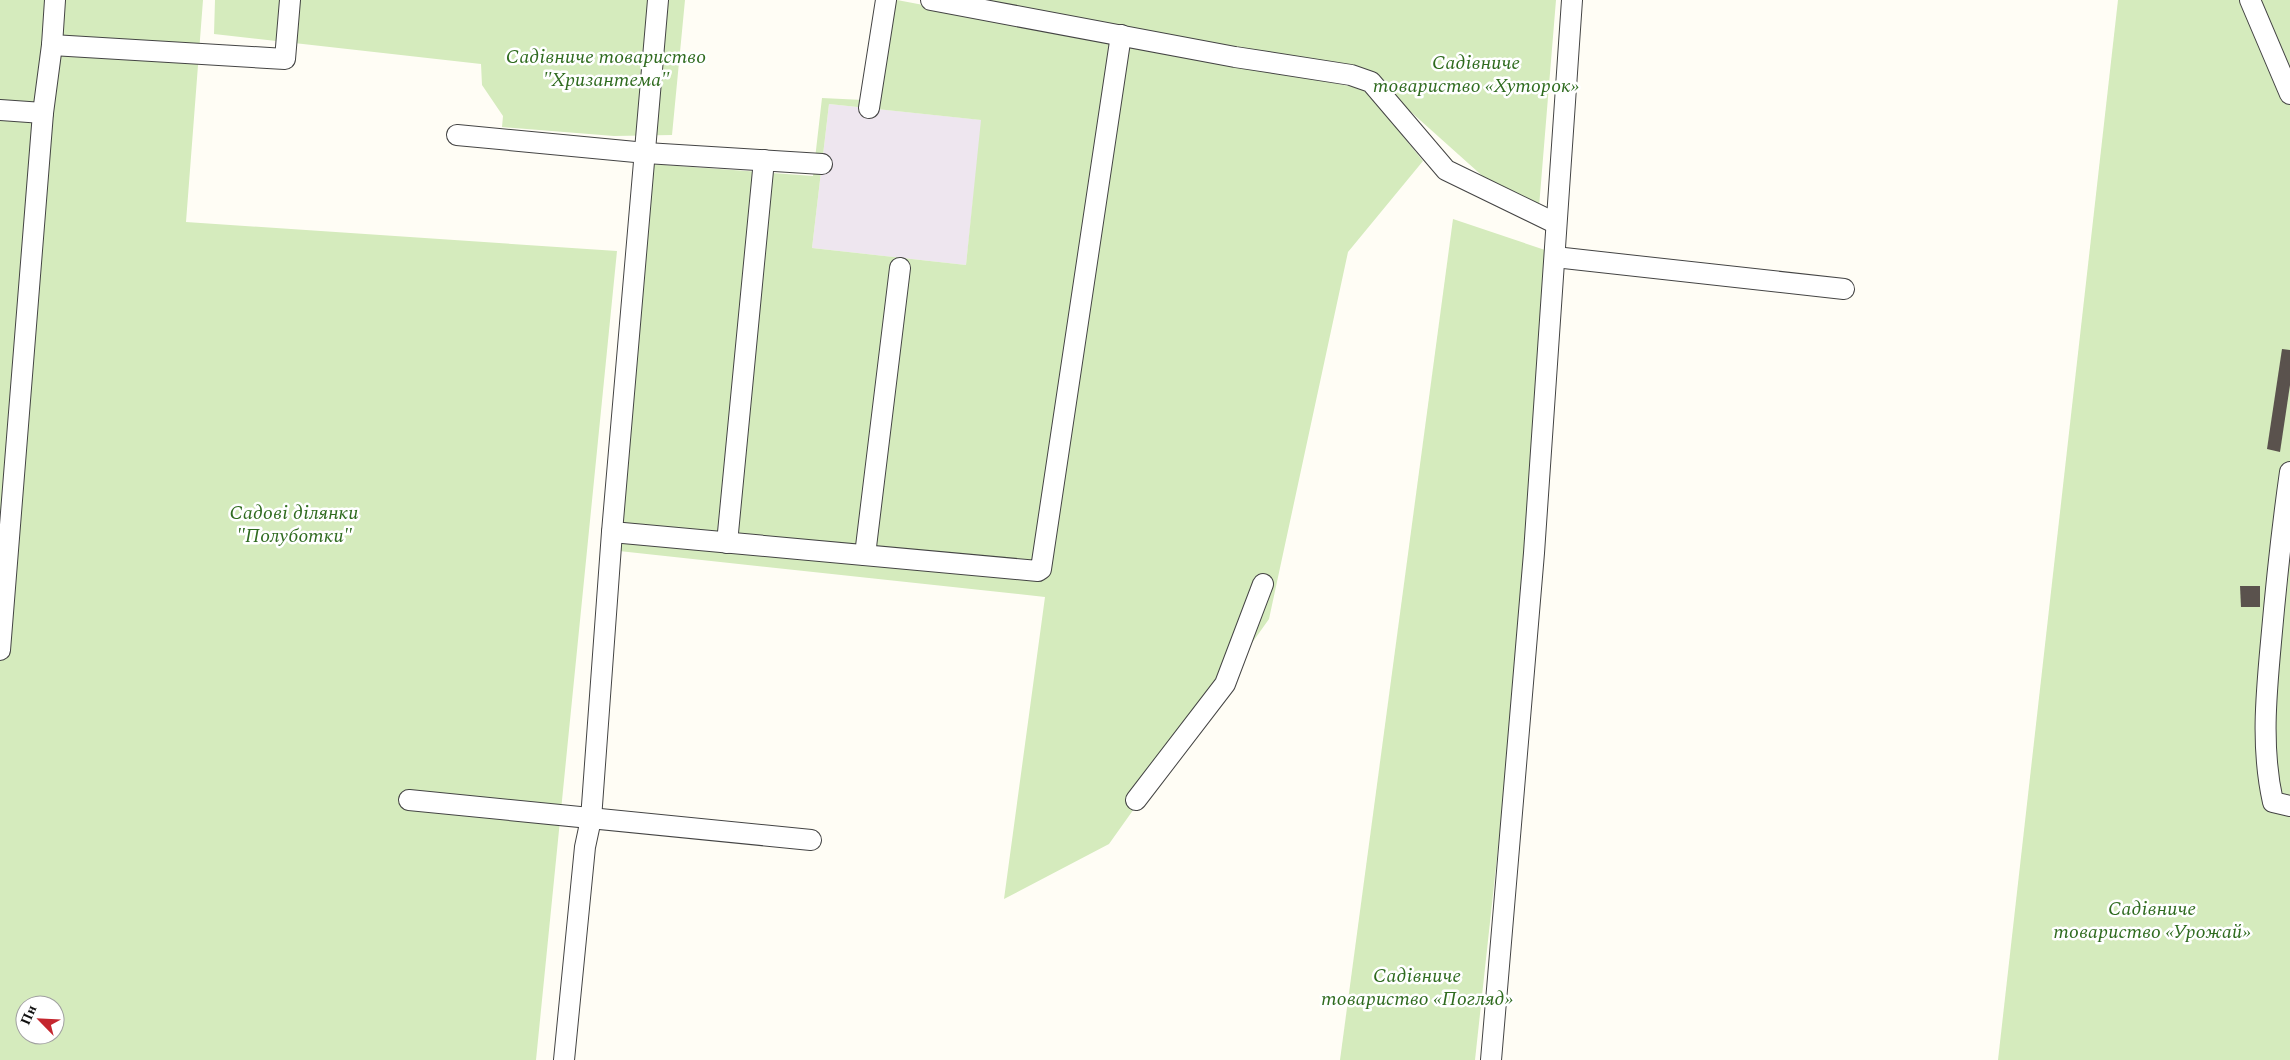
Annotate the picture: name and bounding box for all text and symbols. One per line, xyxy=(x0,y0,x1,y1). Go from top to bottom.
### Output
park label: Садівниче товариство "Хризантема" xyxy=(506,42,706,95)
park label: Садівниче товариство «Хуторок» xyxy=(1373,48,1580,101)
park label: Садові ділянки "Полуботки" xyxy=(229,498,359,551)
park label: Садівниче товариство «Урожай» xyxy=(2053,894,2251,947)
park label: Садівниче товариство «Погляд» xyxy=(1321,961,1513,1014)
north arrow xyxy=(15,995,65,1045)
text: Пн xyxy=(15,1001,42,1028)

